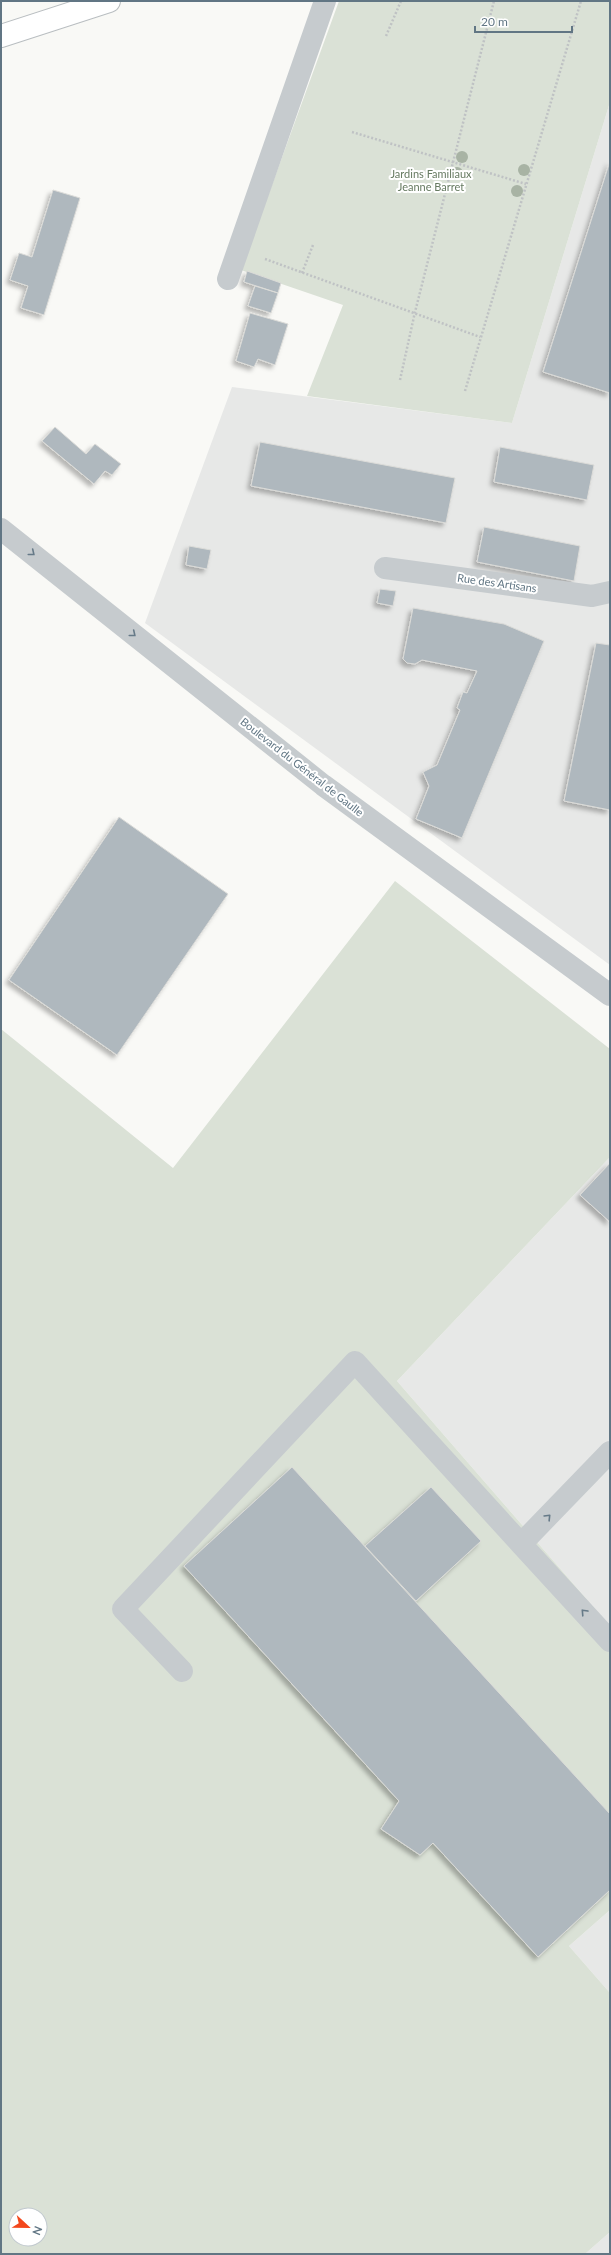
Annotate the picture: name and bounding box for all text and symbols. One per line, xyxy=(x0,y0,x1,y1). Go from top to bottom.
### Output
scale bar xyxy=(475,8,572,34)
text: 20 m xyxy=(481,14,508,29)
park label: Jardins Familiaux Jeanne Barret xyxy=(390,167,472,193)
one-way arrow xyxy=(27,549,34,556)
street label: Rue des Artisans xyxy=(457,571,538,595)
one-way arrow xyxy=(129,630,136,637)
street label: Boulevard du Général de Gaulle xyxy=(238,715,367,819)
one-way arrow xyxy=(543,1514,550,1522)
one-way arrow xyxy=(581,1609,588,1617)
north arrow xyxy=(8,2207,48,2247)
text: N xyxy=(30,2225,45,2237)

